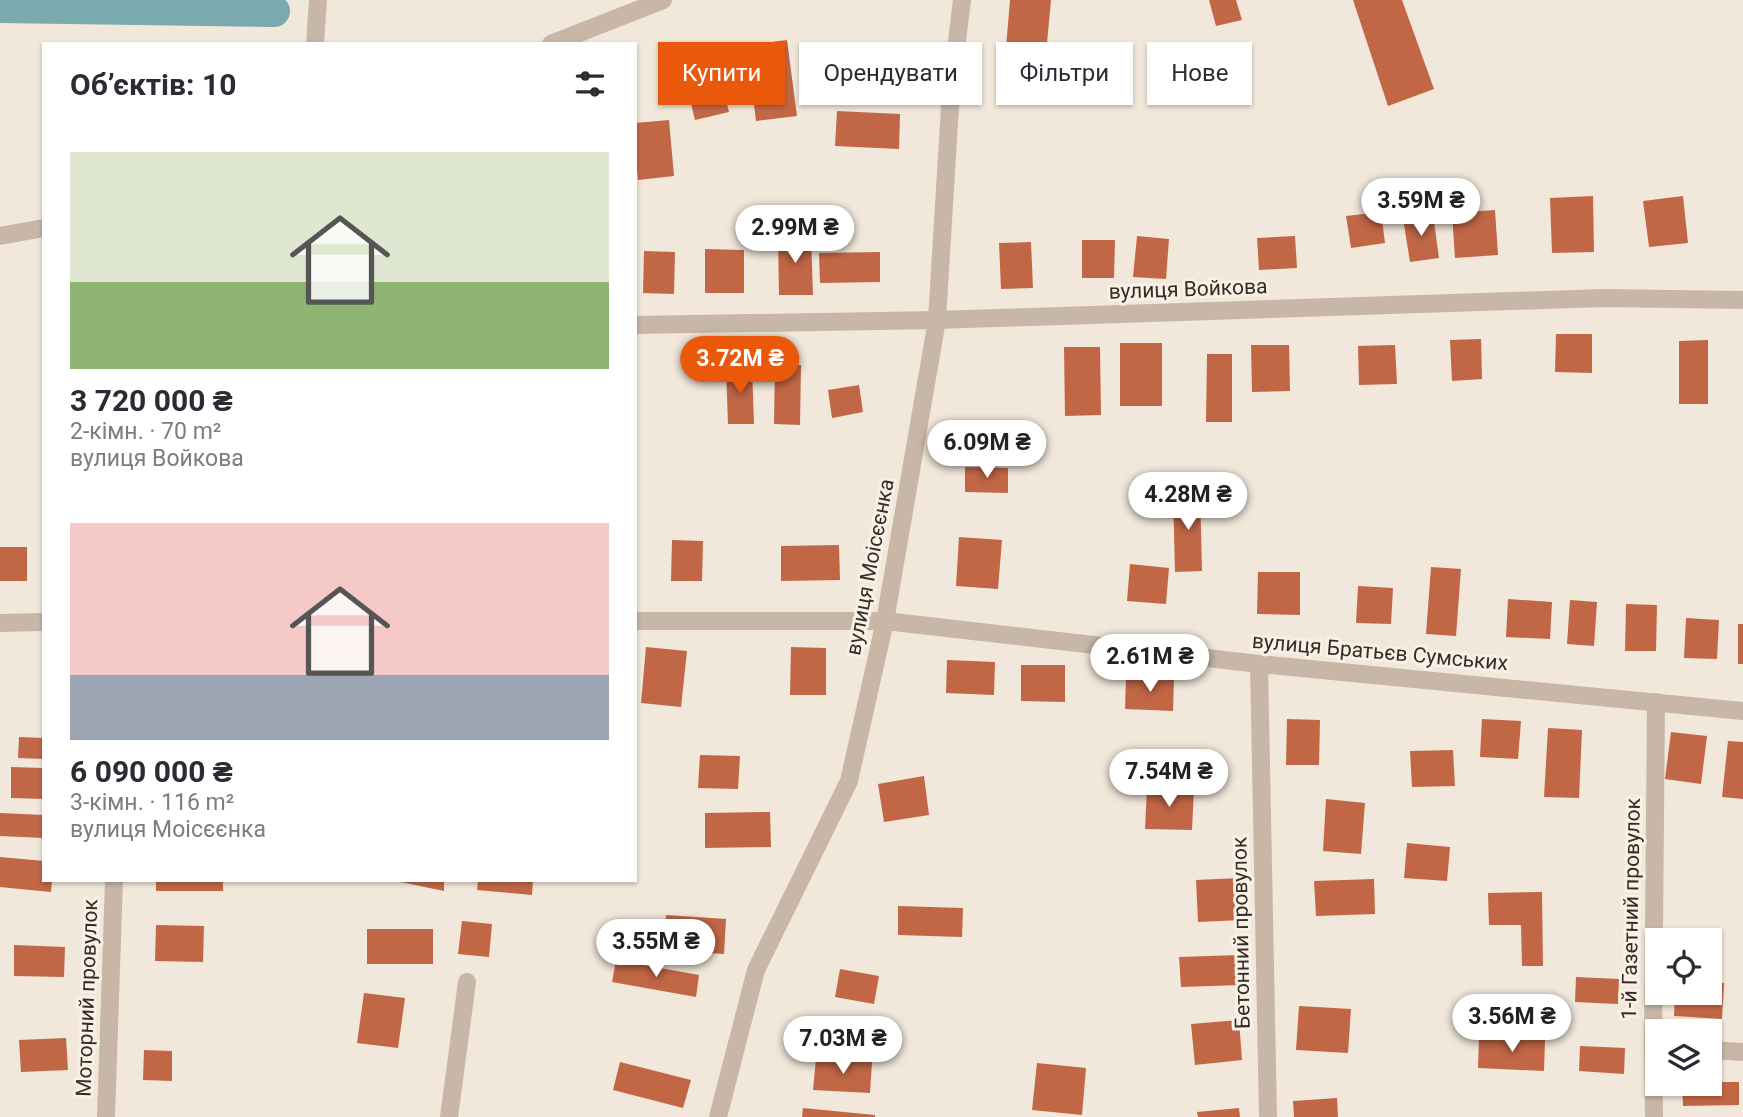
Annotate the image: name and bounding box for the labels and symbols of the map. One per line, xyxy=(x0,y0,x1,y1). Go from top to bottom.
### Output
pin: 3.59M ₴ xyxy=(1356,178,1486,238)
pin: 2.99M ₴ xyxy=(730,205,860,265)
street label: вулиця Войкова xyxy=(1108,274,1268,304)
pin: 3.72M ₴ xyxy=(675,336,805,396)
pin: 6.09M ₴ xyxy=(922,420,1052,480)
pin: 4.28M ₴ xyxy=(1123,472,1253,532)
street label: вулиця Моісєєнка xyxy=(841,477,899,657)
street label: вулиця Братьєв Сумських xyxy=(1251,629,1509,675)
pin: 2.61M ₴ xyxy=(1085,634,1215,694)
pin: 7.54M ₴ xyxy=(1104,750,1234,809)
street label: 1-й Газетний провулок xyxy=(1617,797,1645,1020)
street label: Бетонний провулок xyxy=(1227,836,1255,1029)
street label: Моторний провулок xyxy=(72,898,102,1097)
pin: 3.55M ₴ xyxy=(591,920,721,979)
pin: 3.56M ₴ xyxy=(1447,995,1577,1054)
pin: 7.03M ₴ xyxy=(778,1016,908,1076)

